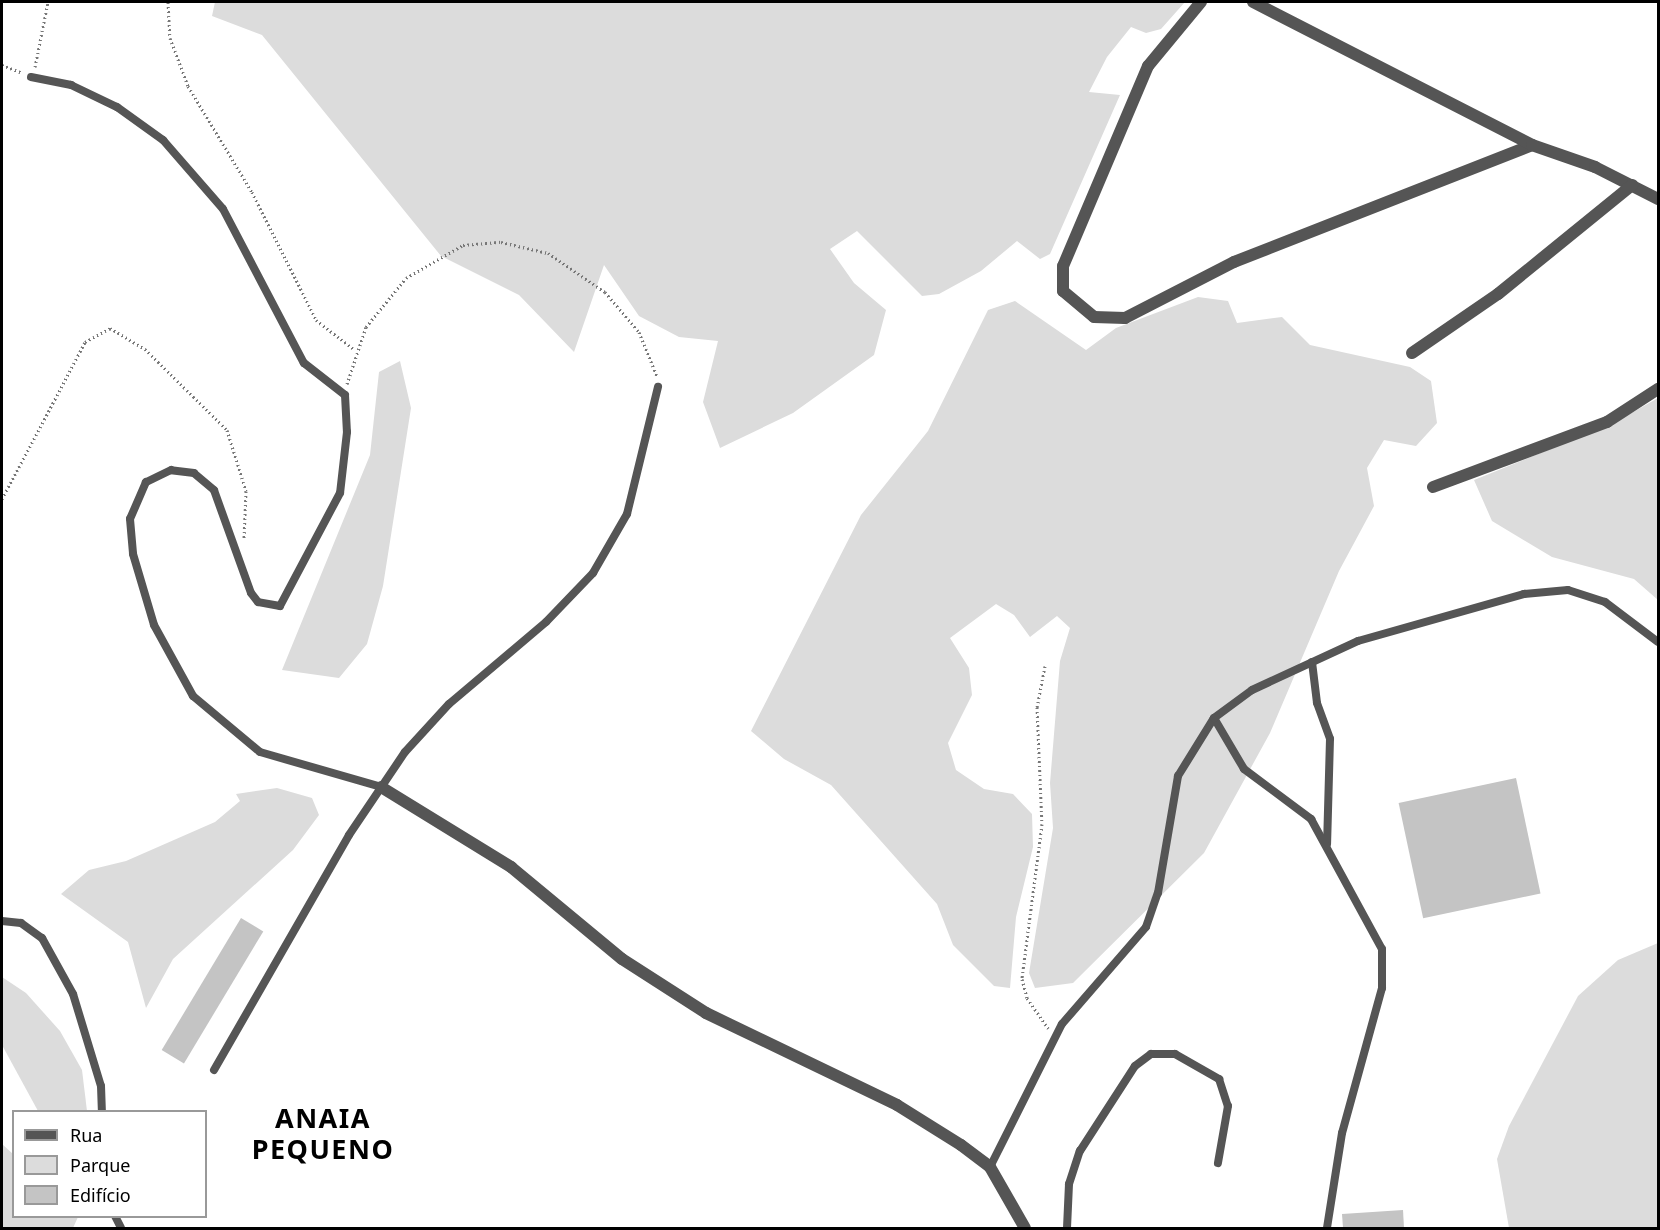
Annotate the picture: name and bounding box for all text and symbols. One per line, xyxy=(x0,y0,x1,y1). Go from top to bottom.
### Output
district label: ANAIA PEQUENO xyxy=(252,1101,394,1164)
legend xyxy=(12,1110,207,1218)
text: Rua xyxy=(70,1123,102,1147)
text: Parque xyxy=(70,1153,130,1177)
text: Edifício xyxy=(70,1183,131,1207)

